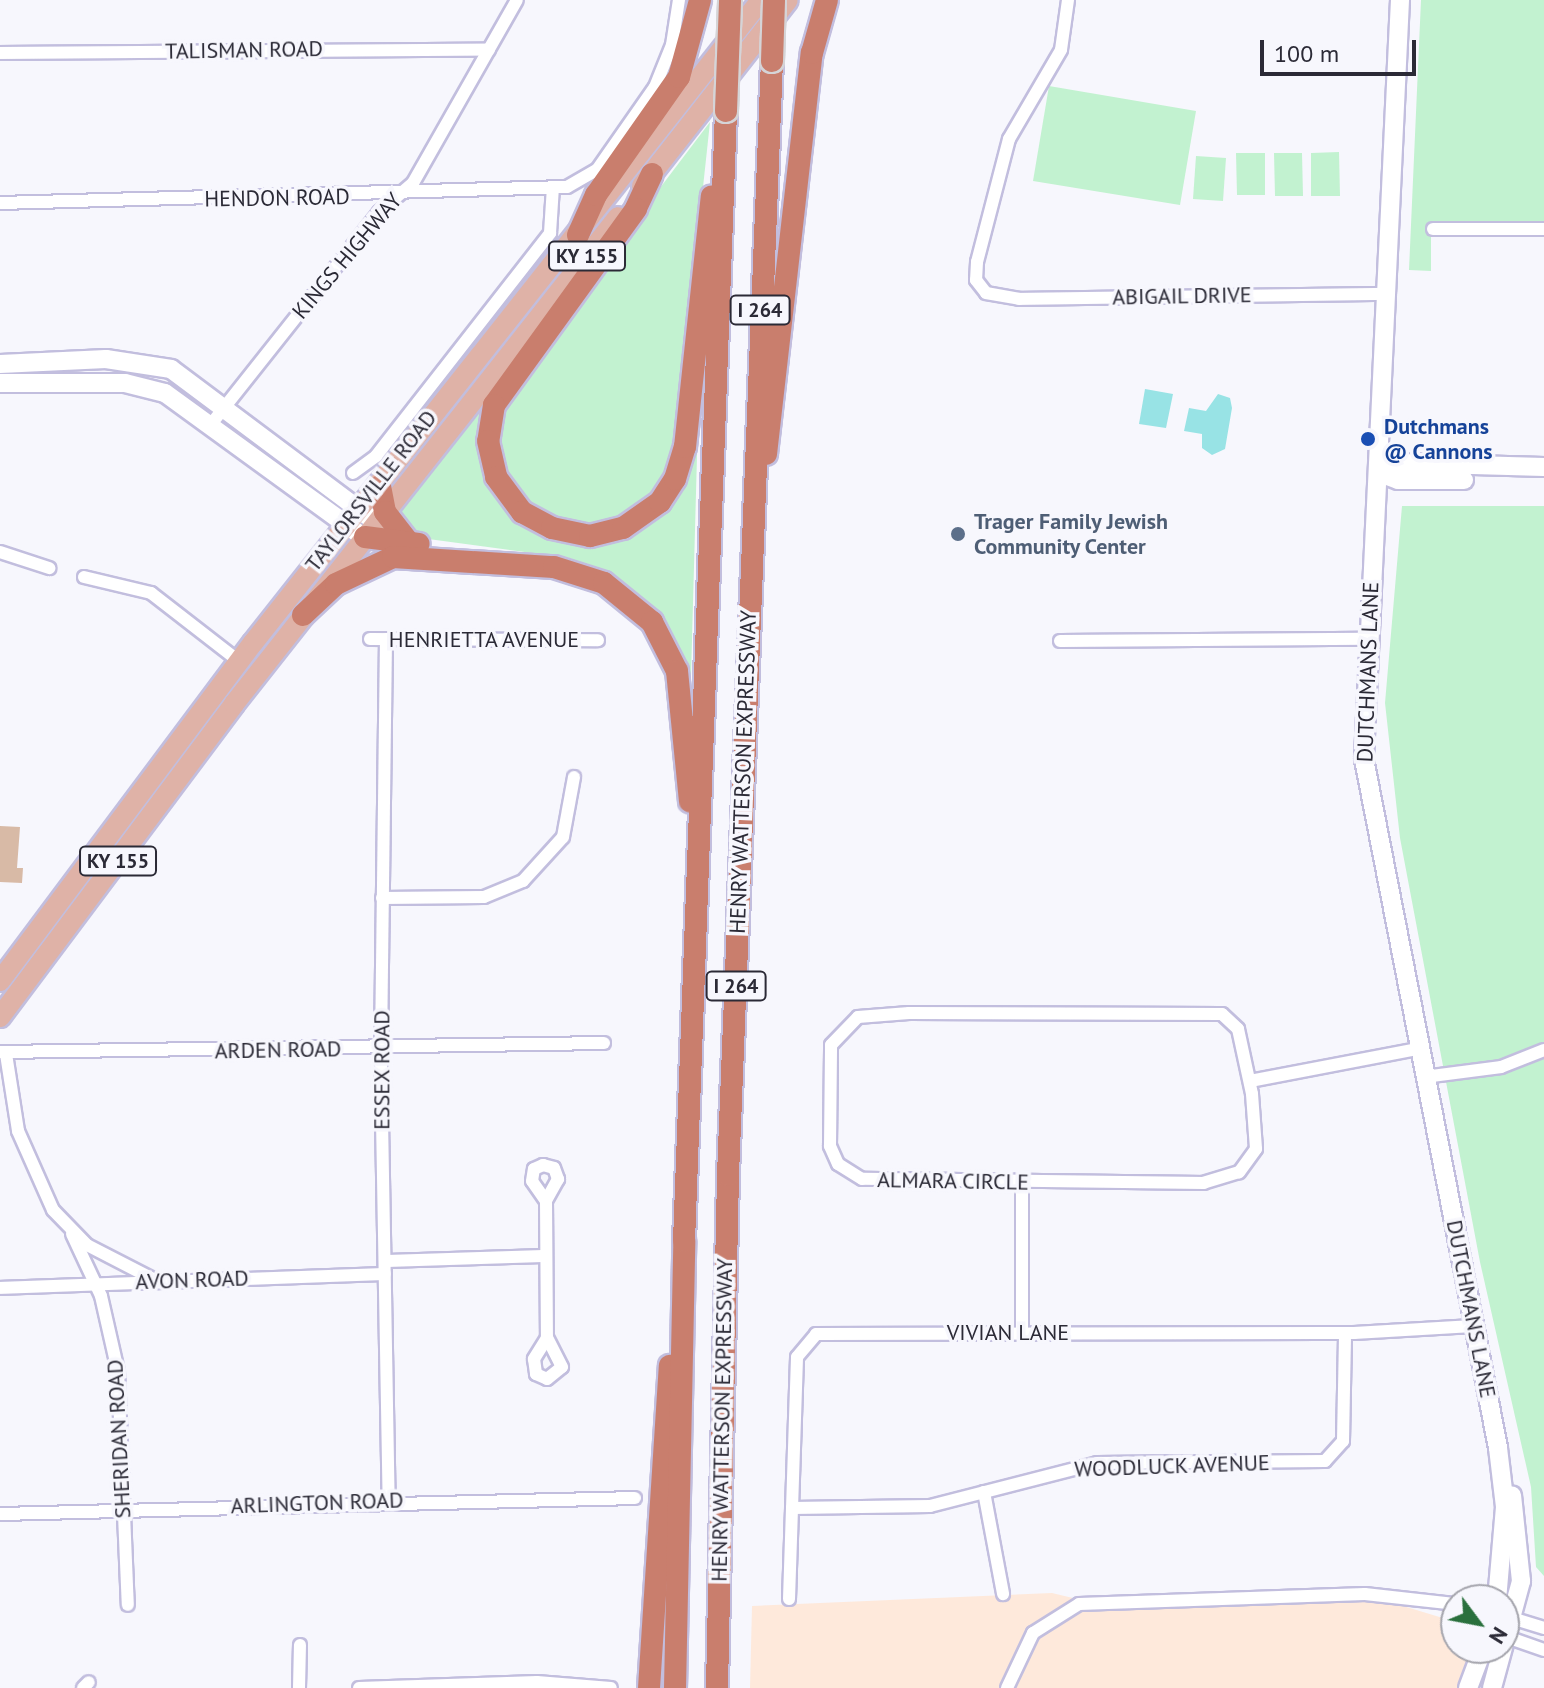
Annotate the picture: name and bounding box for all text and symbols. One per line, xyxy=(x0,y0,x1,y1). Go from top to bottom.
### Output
scale bar xyxy=(1264,24,1420,74)
street label: TALISMAN ROAD xyxy=(165,35,323,65)
text: 100 m xyxy=(1274,38,1339,69)
street label: HENDON ROAD xyxy=(204,184,350,212)
street label: KINGS HIGHWAY xyxy=(287,188,407,324)
road number: KY 155 xyxy=(547,240,627,272)
street label: ABIGAIL DRIVE xyxy=(1112,282,1252,310)
road number: I 264 xyxy=(728,294,792,326)
street label: TAYLORSVILLE ROAD xyxy=(300,405,442,577)
place label: Dutchmans @ Cannons xyxy=(1384,413,1493,464)
marker: Dutchmans @ Cannons xyxy=(1359,430,1377,448)
place label: Trager Family Jewish Community Center xyxy=(974,508,1169,560)
marker: Trager Family Jewish Community Center xyxy=(949,525,967,543)
street label: DUTCHMANS LANE xyxy=(1352,581,1384,763)
street label: HENRY WATTERSON EXPRESSWAY xyxy=(724,609,762,935)
street label: HENRIETTA AVENUE xyxy=(388,627,580,653)
road number: KY 155 xyxy=(78,845,158,877)
road number: I 264 xyxy=(704,970,768,1002)
street label: ESSEX ROAD xyxy=(369,1010,395,1130)
street label: ARDEN ROAD xyxy=(214,1036,342,1064)
street label: ALMARA CIRCLE xyxy=(876,1166,1030,1196)
street label: DUTCHMANS LANE xyxy=(1441,1218,1501,1400)
street label: HENRY WATTERSON EXPRESSWAY xyxy=(706,1257,738,1583)
street label: AVON ROAD xyxy=(135,1265,249,1295)
street label: VIVIAN LANE xyxy=(947,1320,1069,1346)
street label: SHERIDAN ROAD xyxy=(102,1359,136,1519)
street label: WOODLUCK AVENUE xyxy=(1073,1449,1271,1483)
street label: ARLINGTON ROAD xyxy=(230,1487,404,1519)
north arrow xyxy=(1440,1584,1520,1664)
text: N xyxy=(1483,1622,1514,1649)

